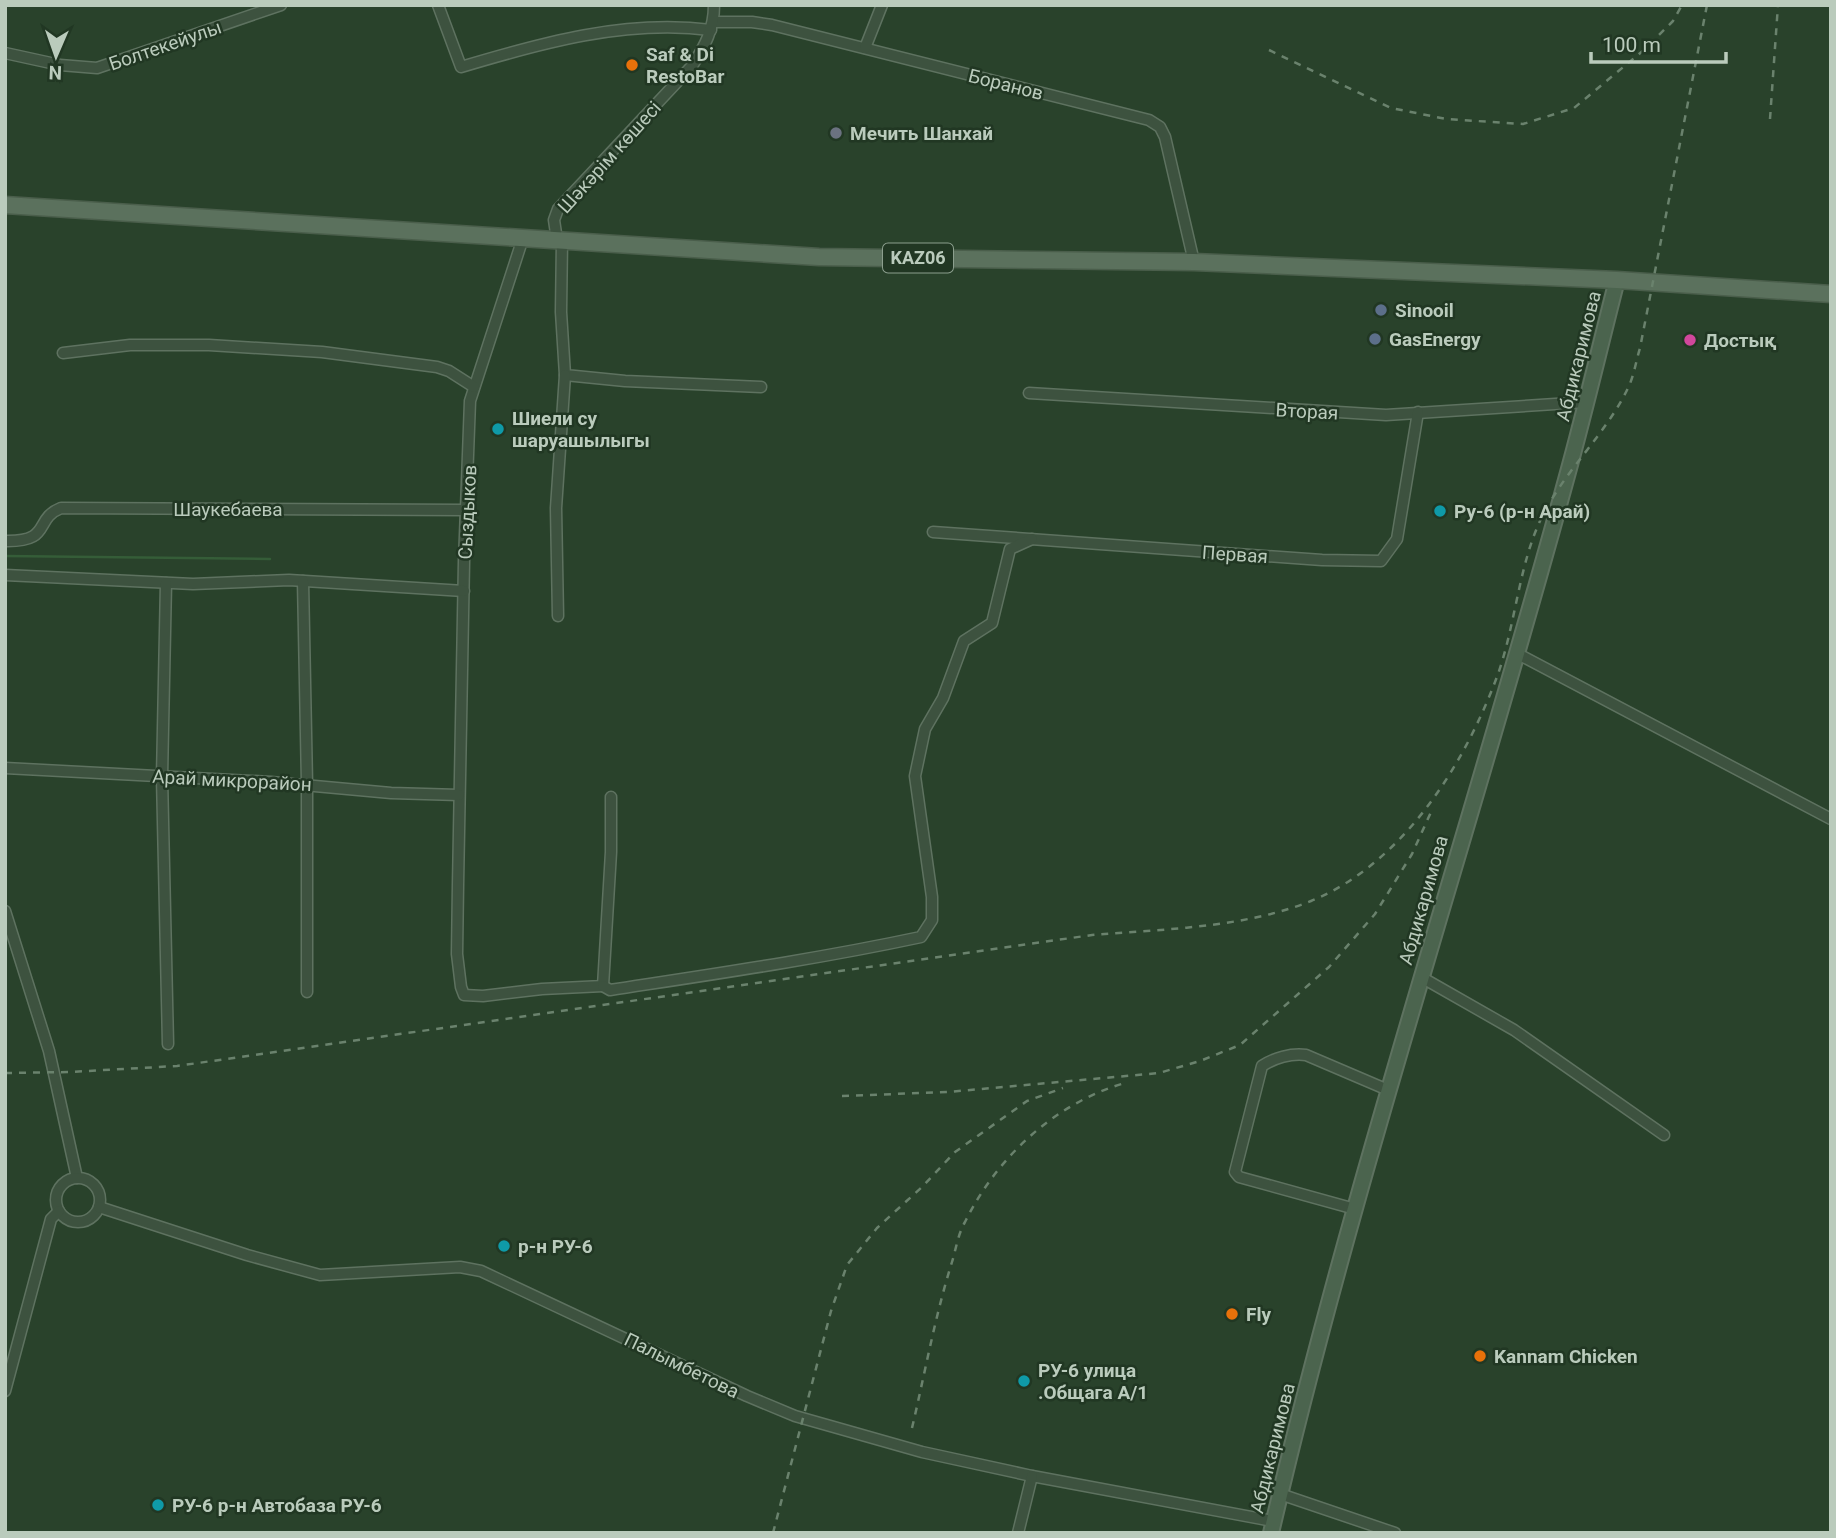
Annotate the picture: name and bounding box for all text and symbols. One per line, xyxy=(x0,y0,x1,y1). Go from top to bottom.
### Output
street label: Болтекейулы xyxy=(106,15,225,75)
north arrow xyxy=(21,21,91,91)
scale bar xyxy=(1591,21,1726,65)
text: 100 m xyxy=(1602,33,1661,57)
place label: Saf & Di RestoBar xyxy=(646,43,724,88)
marker: Saf & Di RestoBar xyxy=(624,57,640,73)
text: N xyxy=(48,61,63,84)
street label: Боранов xyxy=(966,64,1046,105)
street label: Шәкәрім көшесі xyxy=(553,96,666,218)
place label: Мечить Шанхай xyxy=(850,122,993,145)
marker: Мечить Шанхай xyxy=(828,125,844,141)
road number: KАZ06 xyxy=(883,244,953,272)
street label: Абдикаримова xyxy=(1551,289,1606,424)
place label: Sinooil xyxy=(1395,299,1454,322)
marker: Sinooil xyxy=(1373,302,1389,318)
place label: GasEnergy xyxy=(1389,328,1481,351)
place label: Достық xyxy=(1704,329,1777,352)
marker: GasEnergy xyxy=(1367,331,1383,347)
marker: Достық xyxy=(1682,332,1698,348)
street label: Вторая xyxy=(1275,398,1339,425)
place label: Шиели су шаруашылыгы xyxy=(512,407,650,452)
marker: Шиели су шаруашылыгы xyxy=(490,421,506,437)
street label: Сыздыков xyxy=(454,464,481,560)
street label: Шаукебаева xyxy=(173,498,283,521)
place label: Ру-6 (р-н Арай) xyxy=(1454,500,1590,523)
marker: Ру-6 (р-н Арай) xyxy=(1432,503,1448,519)
street label: Первая xyxy=(1201,541,1269,568)
street label: Арай микрорайон xyxy=(152,765,312,796)
street label: Абдикаримова xyxy=(1394,833,1453,967)
place label: р-н РУ-6 xyxy=(518,1235,593,1258)
marker: р-н РУ-6 xyxy=(496,1238,512,1254)
place label: Fly xyxy=(1246,1303,1271,1326)
marker: Fly xyxy=(1224,1306,1240,1322)
street label: Палымбетова xyxy=(621,1328,743,1403)
place label: Kannam Chicken xyxy=(1494,1345,1638,1368)
marker: Kannam Chicken xyxy=(1472,1348,1488,1364)
place label: РУ-6 улица .Общага А/1 xyxy=(1038,1359,1148,1404)
marker: РУ-6 улица .Общага А/1 xyxy=(1016,1373,1032,1389)
street label: Абдикаримова xyxy=(1245,1381,1300,1516)
place label: РУ-6 р-н Автобаза РУ-6 xyxy=(172,1494,382,1517)
marker: РУ-6 р-н Автобаза РУ-6 xyxy=(150,1497,166,1513)

